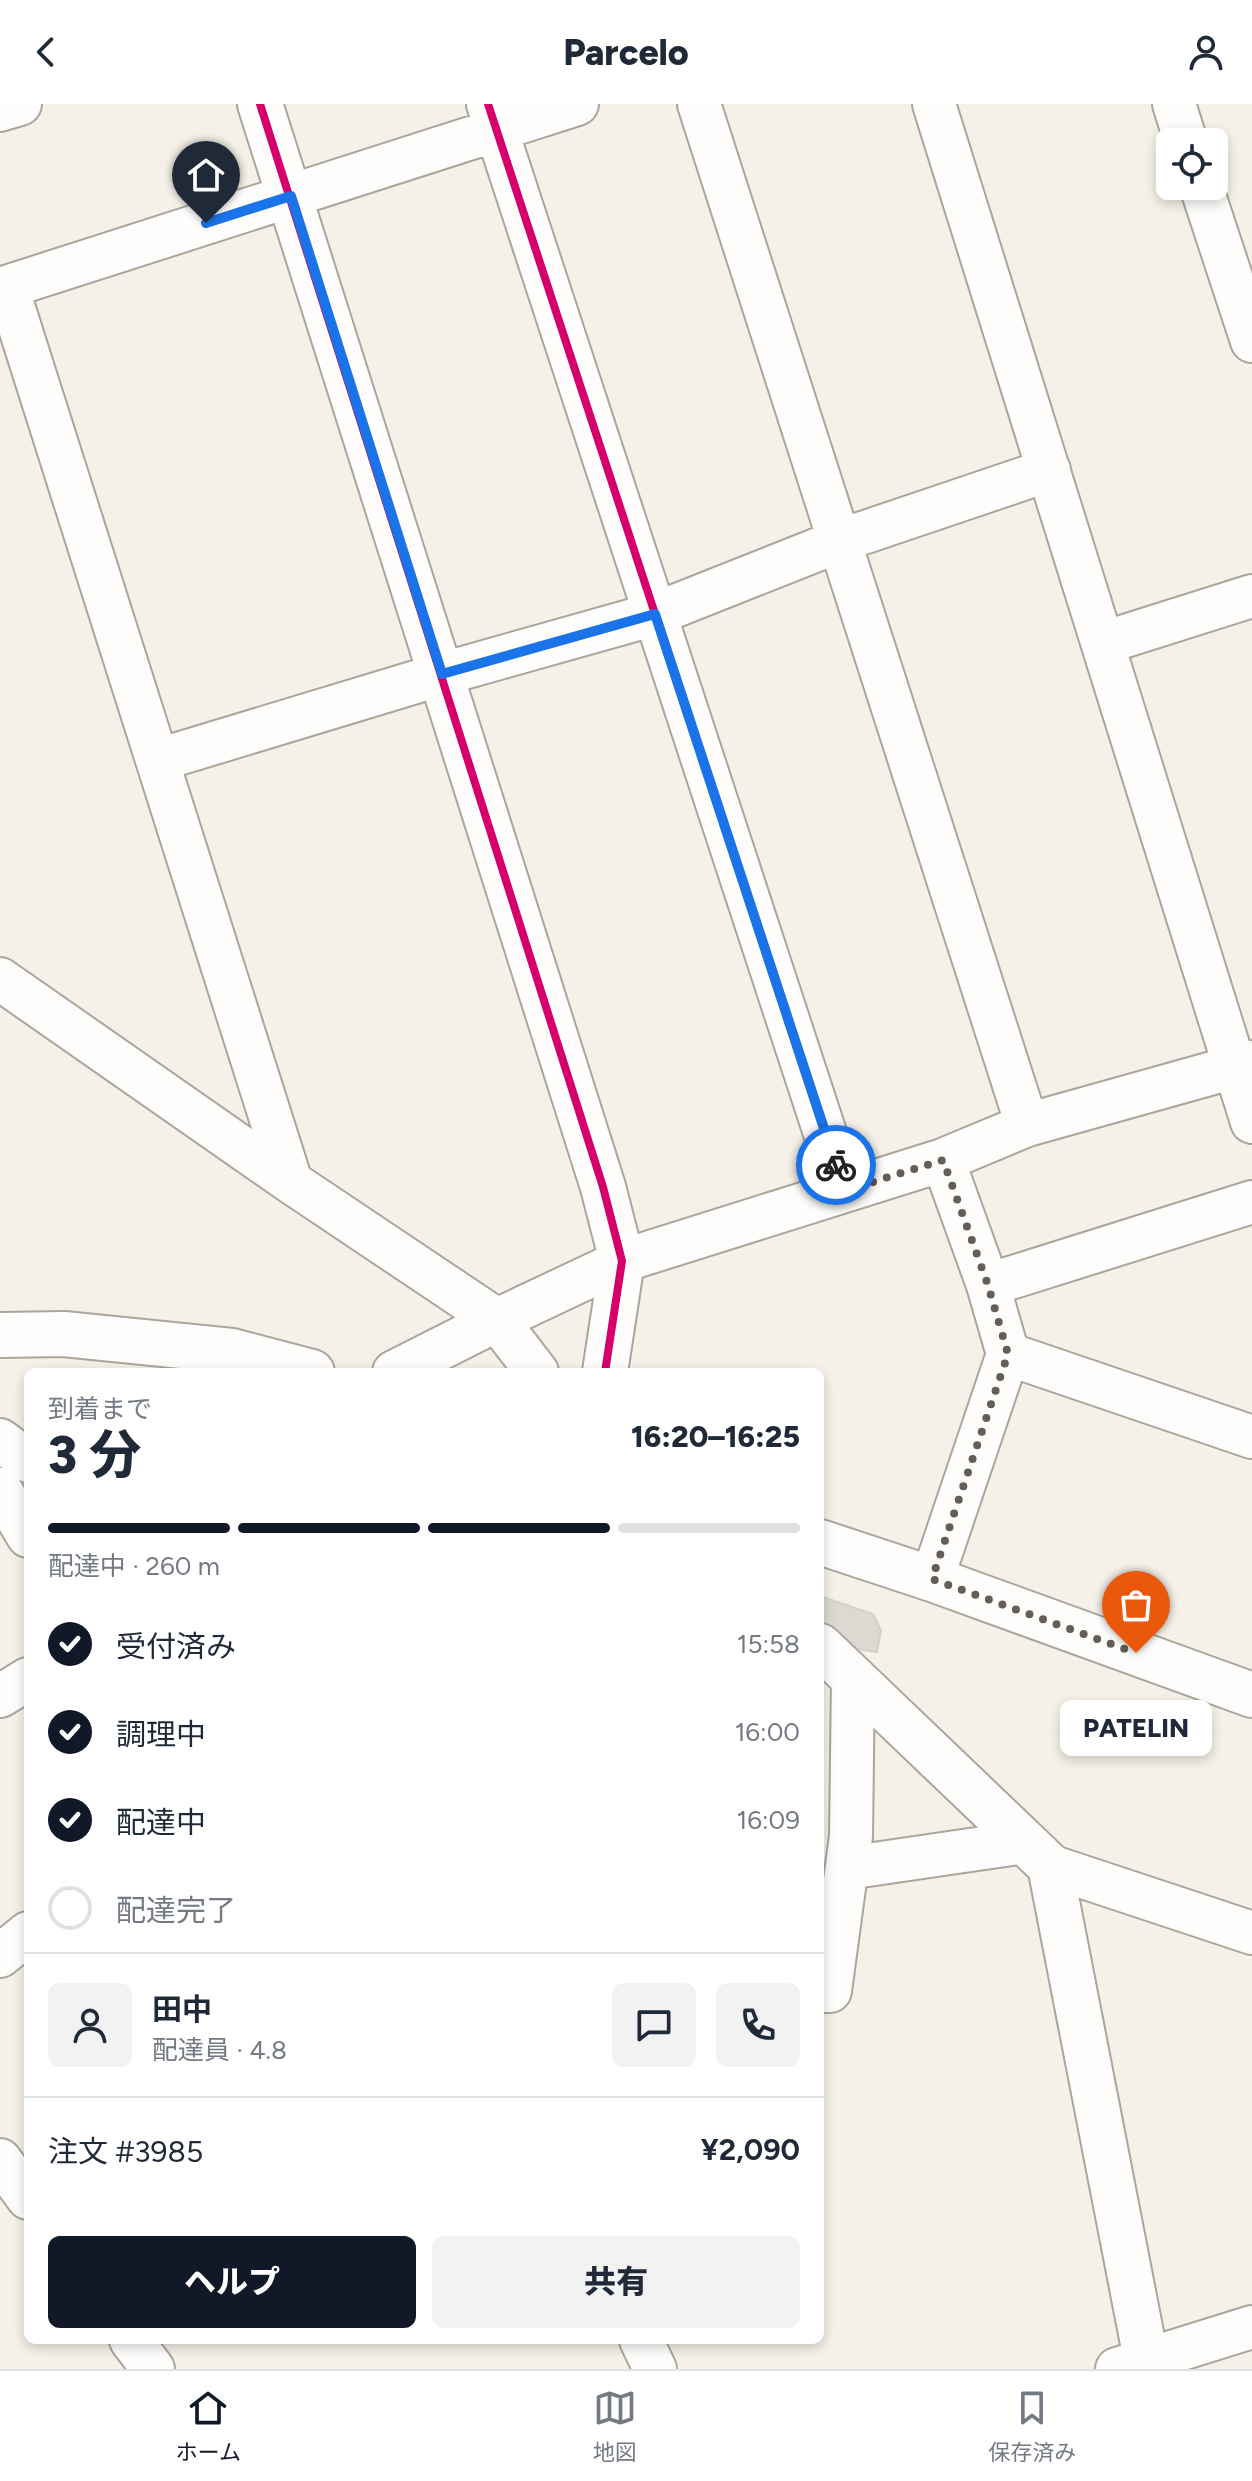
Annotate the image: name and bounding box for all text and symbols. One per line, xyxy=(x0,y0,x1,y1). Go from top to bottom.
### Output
icon: back xyxy=(24,30,68,74)
icon: person xyxy=(1184,30,1228,74)
text: Parcelo xyxy=(563,31,689,74)
map controls xyxy=(1156,128,1228,200)
button: locate xyxy=(1156,128,1228,200)
pin xyxy=(172,141,240,223)
icon: home xyxy=(184,153,228,197)
courier xyxy=(796,1125,876,1205)
icon: bike xyxy=(814,1143,858,1187)
text: 到着まで xyxy=(48,1393,152,1425)
text: 16:20–16:25 xyxy=(631,1418,800,1455)
text: 3 分 xyxy=(48,1424,141,1486)
text: 配達中 · 260 m xyxy=(48,1550,220,1582)
pin xyxy=(1102,1571,1170,1653)
icon: bag xyxy=(1114,1583,1158,1627)
icon: check xyxy=(48,1622,92,1666)
text: 受付済み xyxy=(116,1628,236,1665)
text: 15:58 xyxy=(737,1628,800,1660)
callout: PATELIN xyxy=(1060,1701,1212,1757)
icon: check xyxy=(48,1710,92,1754)
text: PATELIN xyxy=(1083,1712,1189,1744)
text: 調理中 xyxy=(116,1716,206,1753)
text: 16:00 xyxy=(735,1716,800,1748)
icon: check xyxy=(48,1798,92,1842)
text: 配達中 xyxy=(116,1804,206,1841)
text: 16:09 xyxy=(737,1804,800,1836)
text: 配達完了 xyxy=(116,1892,236,1929)
button: person xyxy=(48,1983,132,2067)
button: chat xyxy=(612,1983,696,2067)
button: phone xyxy=(716,1983,800,2067)
text: 田中 xyxy=(152,1991,212,2028)
text: 配達員 · 4.8 xyxy=(152,2034,287,2066)
text: ¥2,090 xyxy=(701,2131,800,2168)
text: 注文 #3985 xyxy=(48,2133,203,2170)
button: ヘルプ xyxy=(48,2236,416,2328)
button: 共有 xyxy=(432,2236,800,2328)
tab: ホーム xyxy=(176,2386,241,2466)
tab: 地図 xyxy=(593,2386,637,2466)
tab: 保存済み xyxy=(988,2386,1076,2466)

